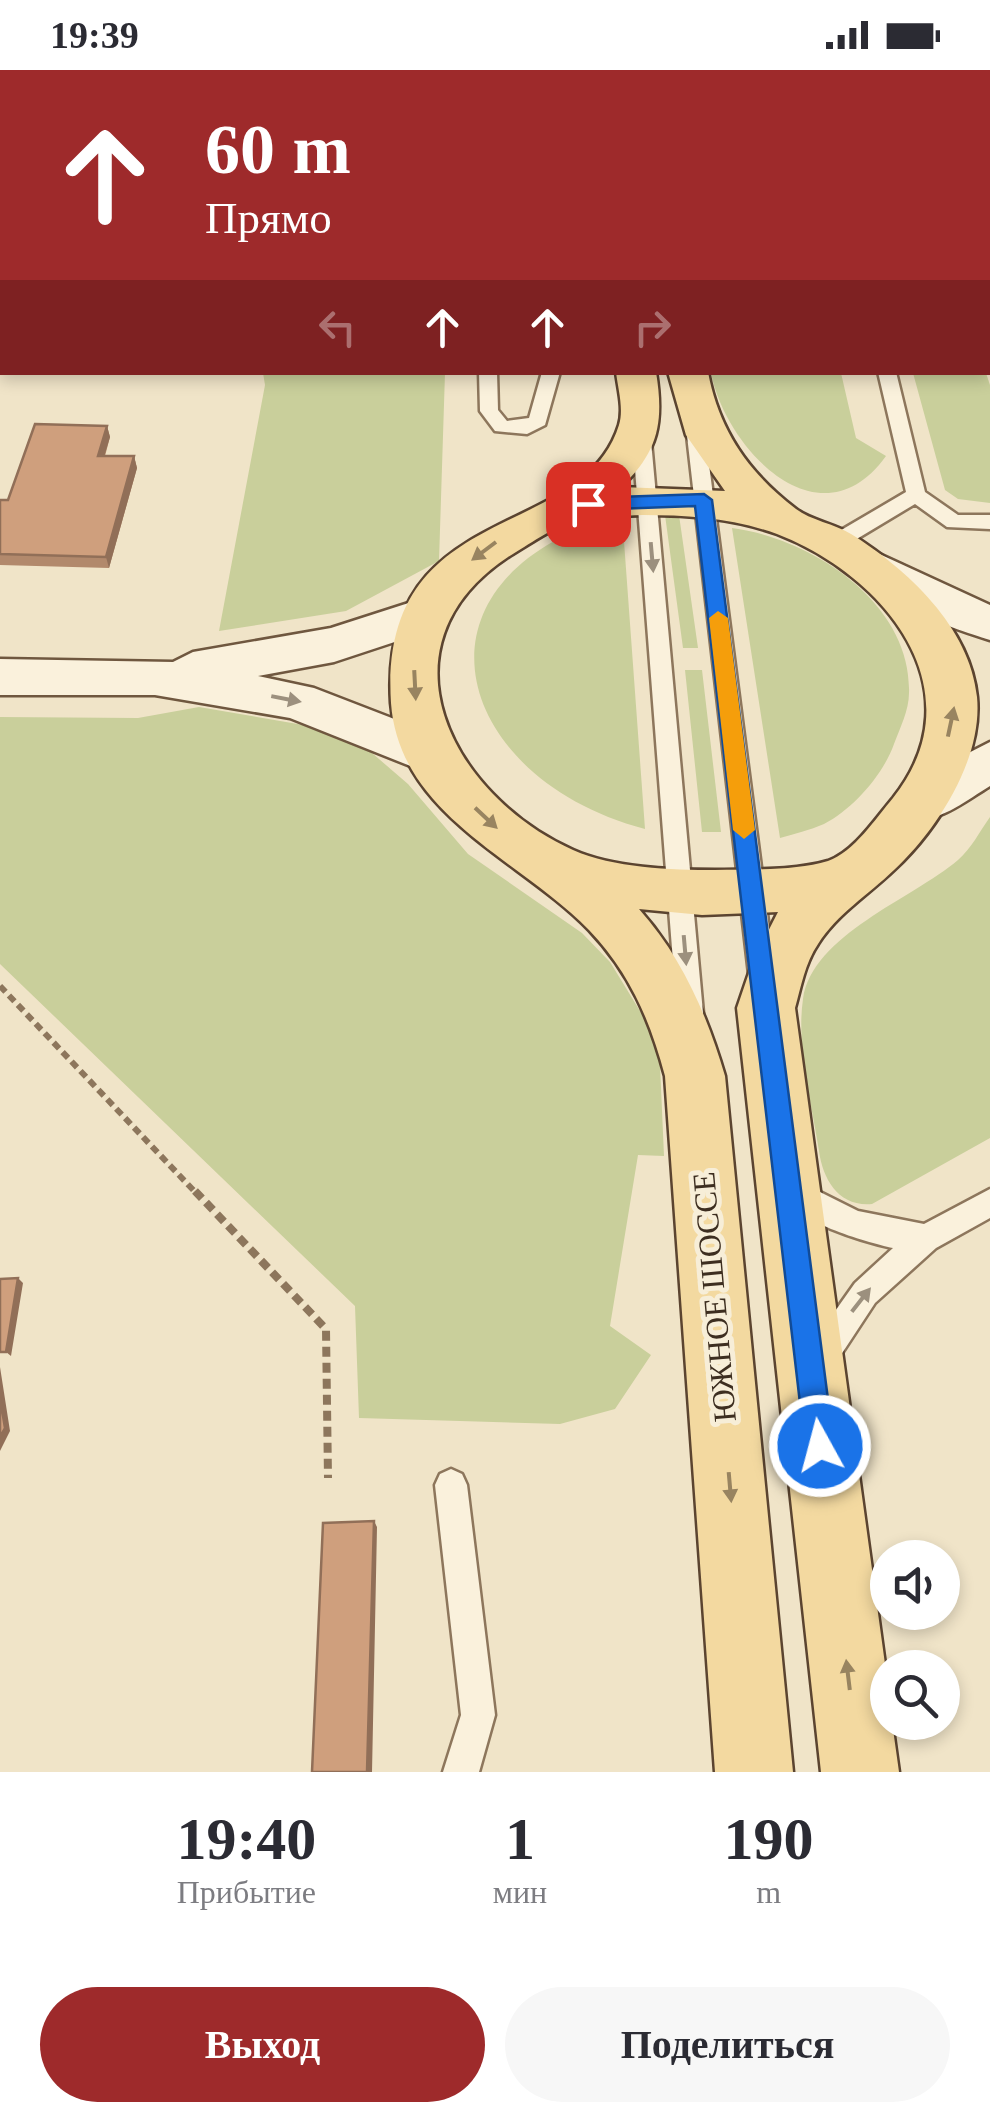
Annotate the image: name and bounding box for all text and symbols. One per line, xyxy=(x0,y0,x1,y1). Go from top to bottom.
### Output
text: 19:39 xyxy=(50,14,139,56)
icon: ahead xyxy=(40,110,170,240)
text: 60 m xyxy=(205,111,351,188)
text: Прямо xyxy=(205,193,332,243)
icon: left xyxy=(310,300,365,355)
icon: ahead xyxy=(415,300,470,355)
icon: ahead xyxy=(520,300,575,355)
icon: right xyxy=(625,300,680,355)
pin xyxy=(546,462,631,547)
icon: arrive xyxy=(561,477,616,532)
one-way arrow xyxy=(471,541,497,561)
one-way arrow xyxy=(645,541,661,573)
one-way arrow xyxy=(407,669,423,701)
one-way arrow xyxy=(271,692,302,708)
one-way arrow xyxy=(944,706,960,737)
one-way arrow xyxy=(474,806,498,829)
one-way arrow xyxy=(677,935,693,967)
street label: ЮЖНОЕ ШОССЕ xyxy=(685,1170,743,1424)
one-way arrow xyxy=(851,1287,871,1313)
position arrow xyxy=(768,1394,872,1498)
one-way arrow xyxy=(723,1471,739,1503)
map controls xyxy=(870,1540,960,1740)
button: sound xyxy=(870,1540,960,1630)
button: search xyxy=(870,1650,960,1740)
one-way arrow xyxy=(840,1659,856,1691)
text: 19:40 xyxy=(176,1806,316,1872)
text: 1 xyxy=(505,1806,535,1872)
text: 190 xyxy=(724,1806,814,1872)
text: Прибытие xyxy=(177,1874,316,1910)
text: мин xyxy=(493,1874,547,1910)
text: m xyxy=(756,1874,781,1910)
button: Выход xyxy=(40,1987,485,2102)
button: Поделиться xyxy=(505,1987,950,2102)

